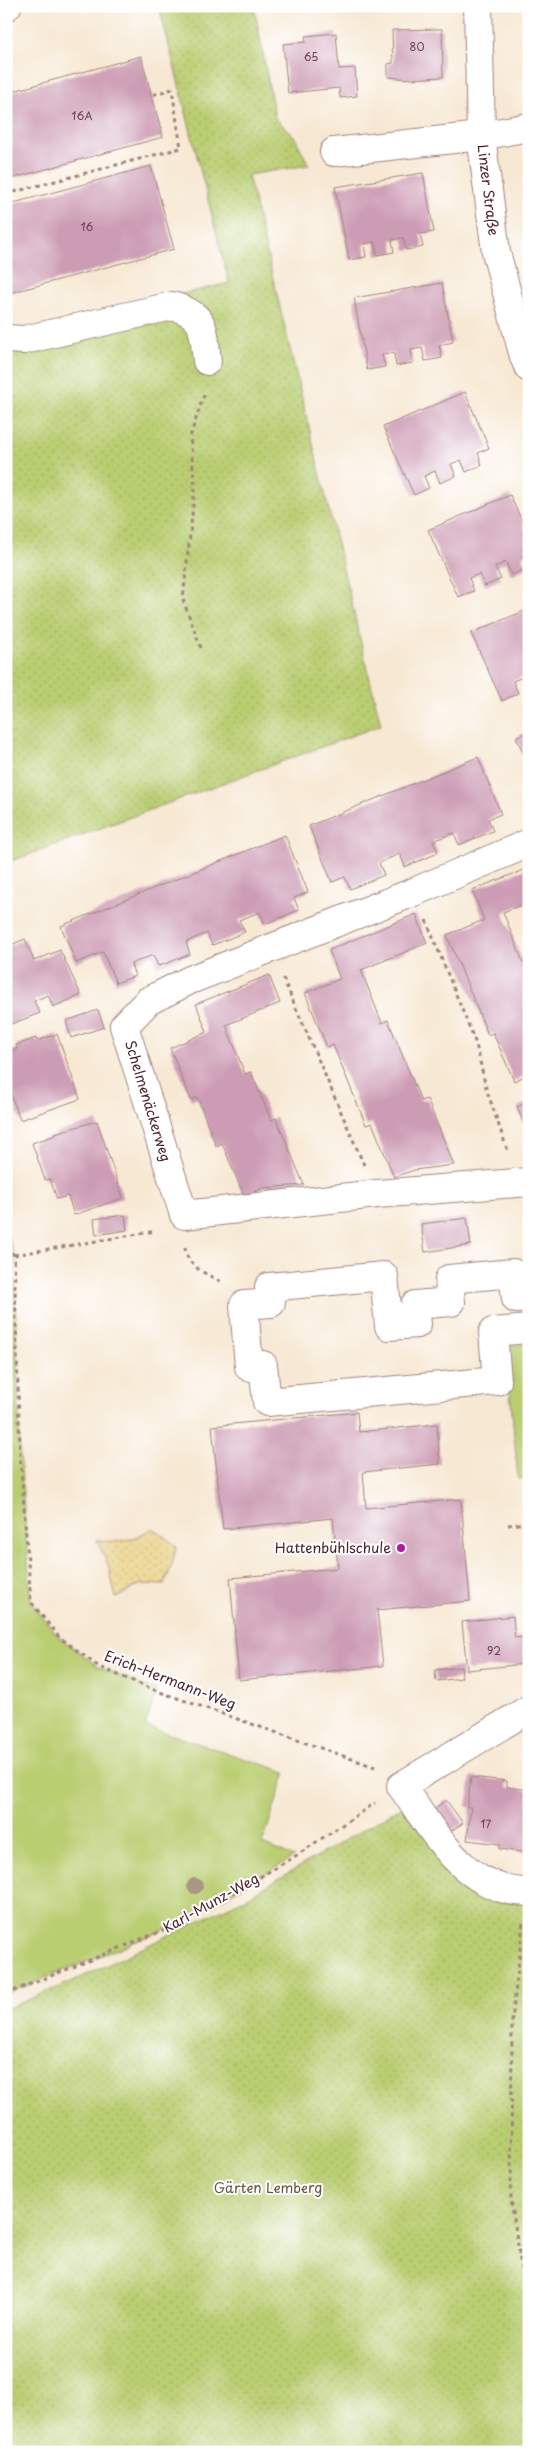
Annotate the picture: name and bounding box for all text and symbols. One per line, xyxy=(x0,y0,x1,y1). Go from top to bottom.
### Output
house number: 80 xyxy=(410,38,424,55)
house number: 65 xyxy=(304,48,318,65)
house number: 16A xyxy=(72,107,92,124)
street label: Linzer Straße xyxy=(472,143,505,237)
house number: 16 xyxy=(81,218,94,235)
street label: Schelmenäckerweg xyxy=(120,1037,177,1164)
place label: Hattenbühlschule xyxy=(275,1537,391,1558)
marker: Hattenbühlschule xyxy=(395,1542,407,1554)
house number: 92 xyxy=(487,1642,501,1659)
street label: Erich-Hermann-Weg xyxy=(101,1645,239,1714)
house number: 17 xyxy=(481,1815,492,1832)
street label: Karl-Munz-Weg xyxy=(159,1868,262,1938)
park label: Gärten Lemberg xyxy=(214,2177,322,2198)

